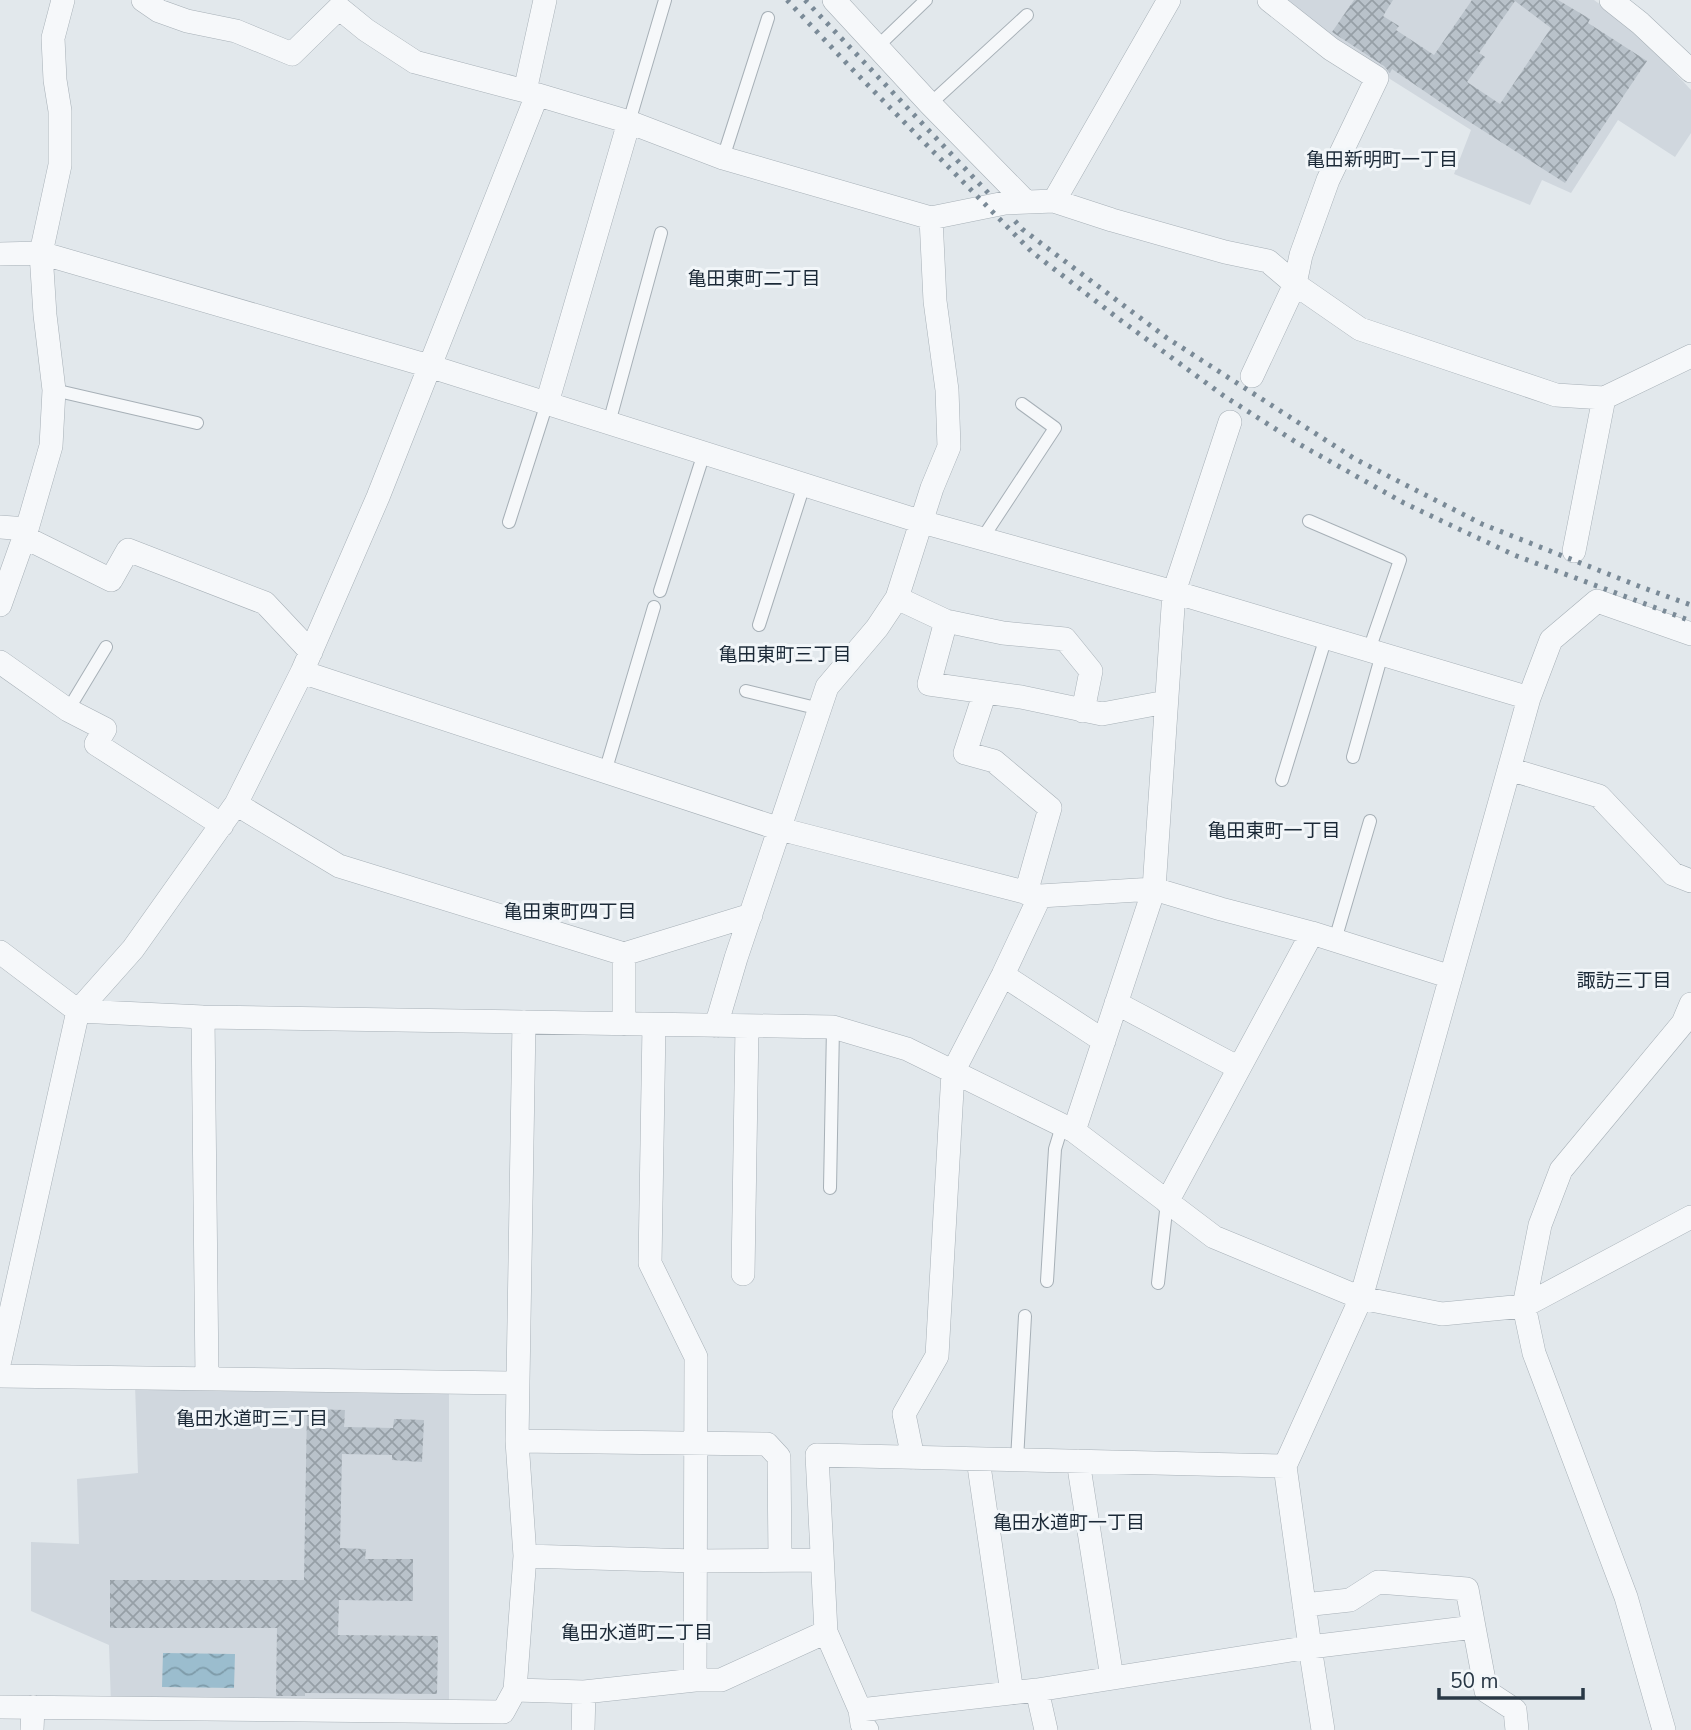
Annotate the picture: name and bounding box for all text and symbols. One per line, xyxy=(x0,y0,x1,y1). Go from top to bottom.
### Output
district label: 亀田新明町一丁目 xyxy=(1306,147,1458,173)
district label: 亀田東町二丁目 xyxy=(687,266,821,292)
district label: 亀田東町三丁目 xyxy=(718,642,852,668)
district label: 亀田東町一丁目 xyxy=(1207,818,1341,844)
district label: 亀田東町四丁目 xyxy=(503,899,637,925)
district label: 諏訪三丁目 xyxy=(1576,968,1672,994)
district label: 亀田水道町三丁目 xyxy=(176,1406,328,1432)
district label: 亀田水道町一丁目 xyxy=(993,1510,1145,1536)
district label: 亀田水道町二丁目 xyxy=(561,1620,713,1646)
scale bar xyxy=(1439,1656,1582,1700)
text: 50 m xyxy=(1450,1667,1499,1695)

